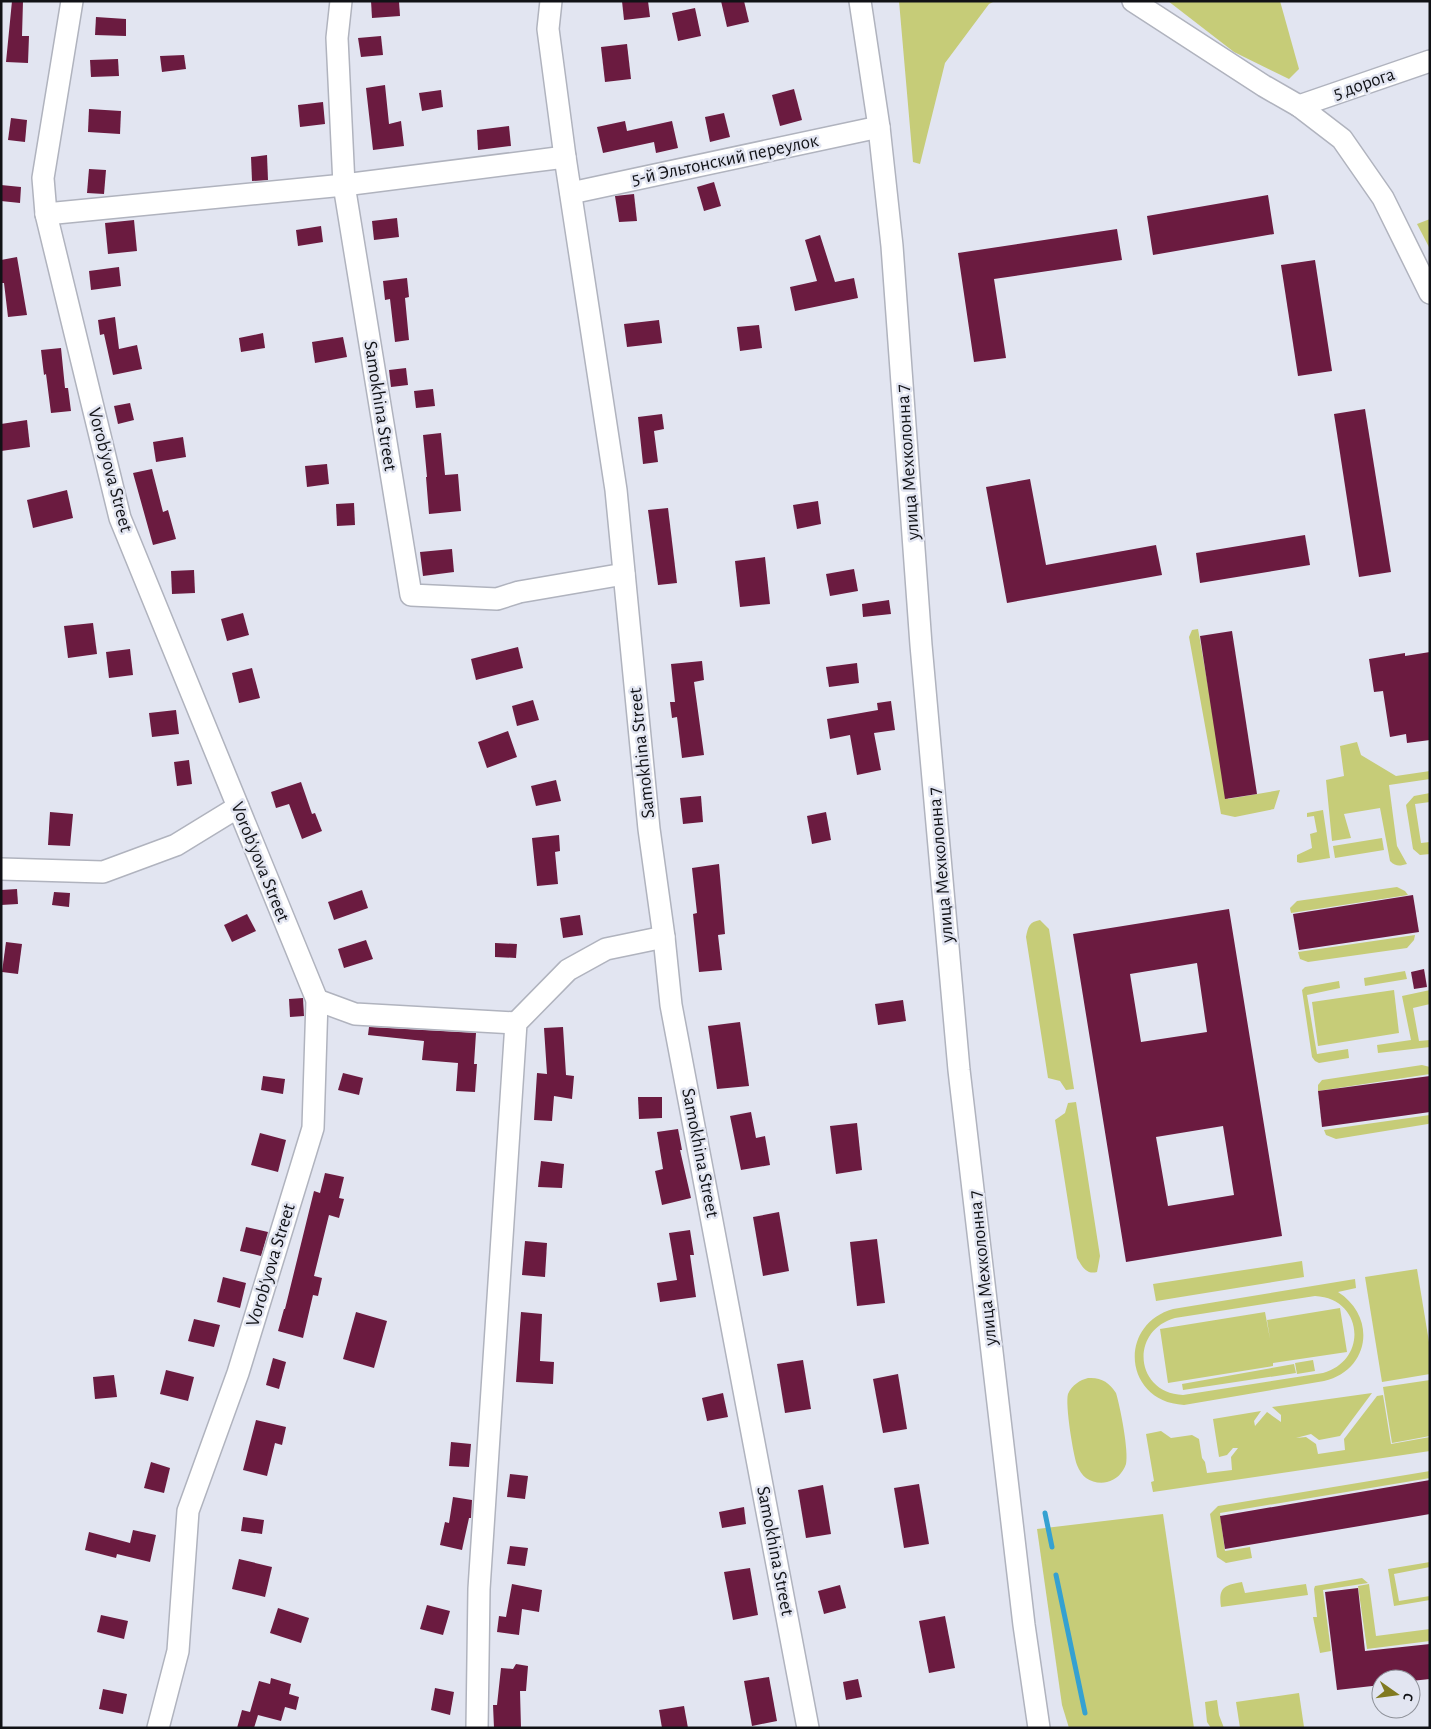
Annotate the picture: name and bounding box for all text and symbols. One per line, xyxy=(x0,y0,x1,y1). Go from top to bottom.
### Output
street label: 5 дорога xyxy=(1331,65,1398,103)
street label: 5-й Эльтонский переулок xyxy=(630,131,820,189)
street label: Samokhina Street xyxy=(360,340,400,472)
street label: улица Мехколонна 7 xyxy=(893,384,923,541)
street label: Vorob'yova Street xyxy=(84,406,136,534)
street label: Samokhina Street xyxy=(626,687,658,819)
street label: улица Мехколонна 7 xyxy=(925,786,957,944)
street label: Vorob'yova Street xyxy=(227,799,293,925)
street label: Samokhina Street xyxy=(678,1087,722,1219)
street label: улица Мехколонна 7 xyxy=(965,1189,1001,1348)
street label: Vorob'yova Street xyxy=(243,1201,299,1329)
street label: Samokhina Street xyxy=(753,1485,797,1617)
north arrow xyxy=(1371,1669,1421,1719)
text: С xyxy=(1400,1691,1415,1703)

